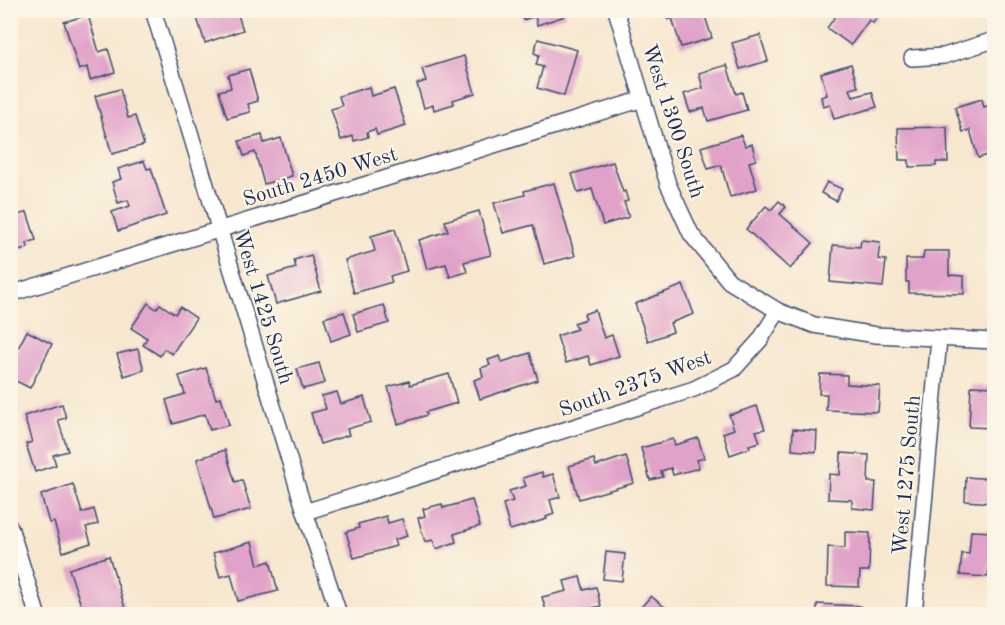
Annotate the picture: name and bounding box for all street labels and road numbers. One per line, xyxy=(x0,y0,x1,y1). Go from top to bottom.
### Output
street label: West 1300 South xyxy=(638,42,707,201)
street label: South 2450 West xyxy=(241,144,400,211)
street label: West 1425 South xyxy=(229,228,296,387)
street label: South 2375 West xyxy=(557,347,714,422)
street label: West 1275 South xyxy=(890,394,925,556)

